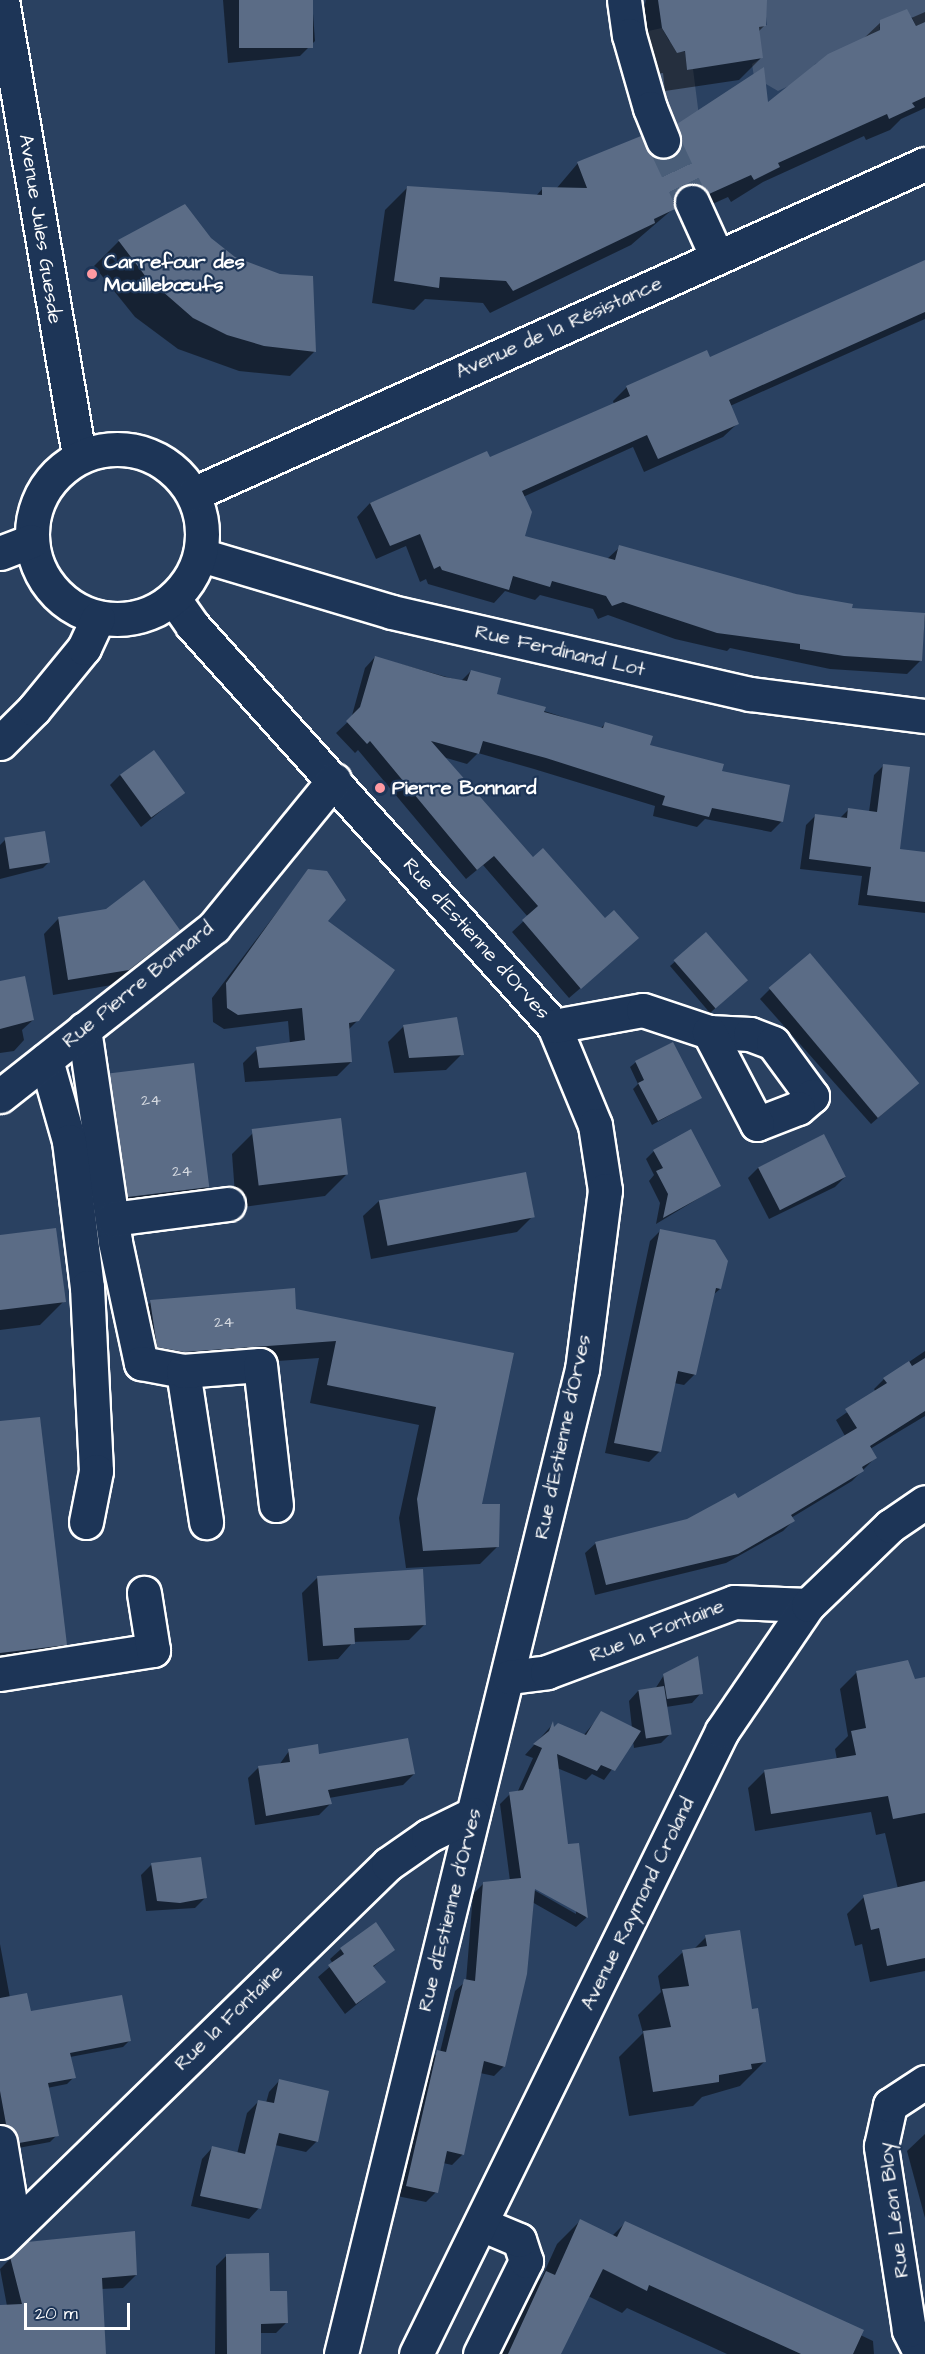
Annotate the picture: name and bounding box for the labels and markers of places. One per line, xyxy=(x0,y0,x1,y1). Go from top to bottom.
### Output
place label: Carrefour des Mouillebœufs xyxy=(104,250,245,297)
marker: Carrefour des Mouillebœufs xyxy=(85,267,99,281)
place label: Pierre Bonnard xyxy=(392,776,536,800)
marker: Pierre Bonnard xyxy=(373,781,387,795)

